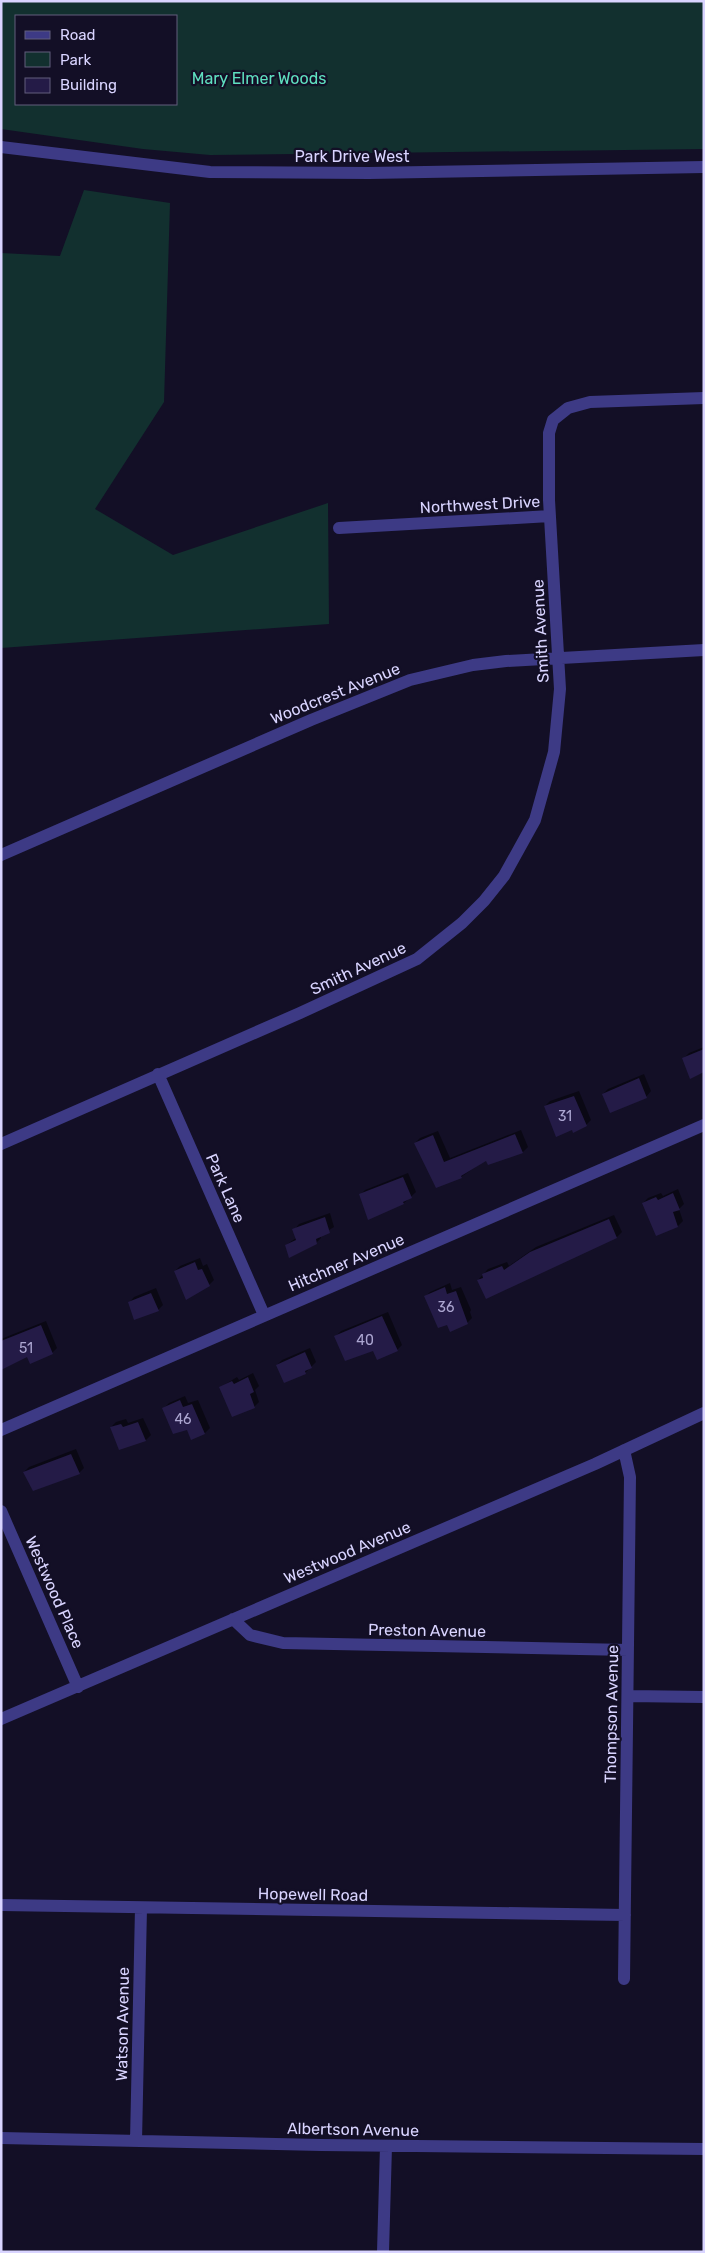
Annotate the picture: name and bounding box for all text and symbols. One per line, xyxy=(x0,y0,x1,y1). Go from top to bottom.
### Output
legend xyxy=(15,15,178,105)
text: Road xyxy=(60,26,96,44)
text: Park xyxy=(60,51,91,69)
park label: Mary Elmer Woods xyxy=(192,69,326,88)
text: Building xyxy=(60,76,117,94)
street label: Park Drive West xyxy=(294,147,410,166)
street label: Northwest Drive xyxy=(419,492,541,517)
street label: Smith Avenue xyxy=(528,579,553,683)
street label: Woodcrest Avenue xyxy=(268,659,403,728)
street label: Smith Avenue xyxy=(307,938,409,999)
house number: 31 xyxy=(558,1108,572,1125)
street label: Park Lane xyxy=(202,1151,249,1226)
street label: Hitchner Avenue xyxy=(285,1229,407,1295)
house number: 36 xyxy=(438,1299,454,1316)
house number: 40 xyxy=(356,1332,374,1349)
house number: 51 xyxy=(19,1340,33,1357)
house number: 46 xyxy=(174,1411,192,1428)
street label: Westwood Avenue xyxy=(281,1517,413,1588)
street label: Westwood Place xyxy=(21,1533,88,1651)
street label: Preston Avenue xyxy=(368,1620,486,1641)
street label: Thompson Avenue xyxy=(601,1645,622,1783)
street label: Hopewell Road xyxy=(258,1884,368,1905)
street label: Watson Avenue xyxy=(112,1967,133,2081)
street label: Albertson Avenue xyxy=(287,2119,419,2140)

